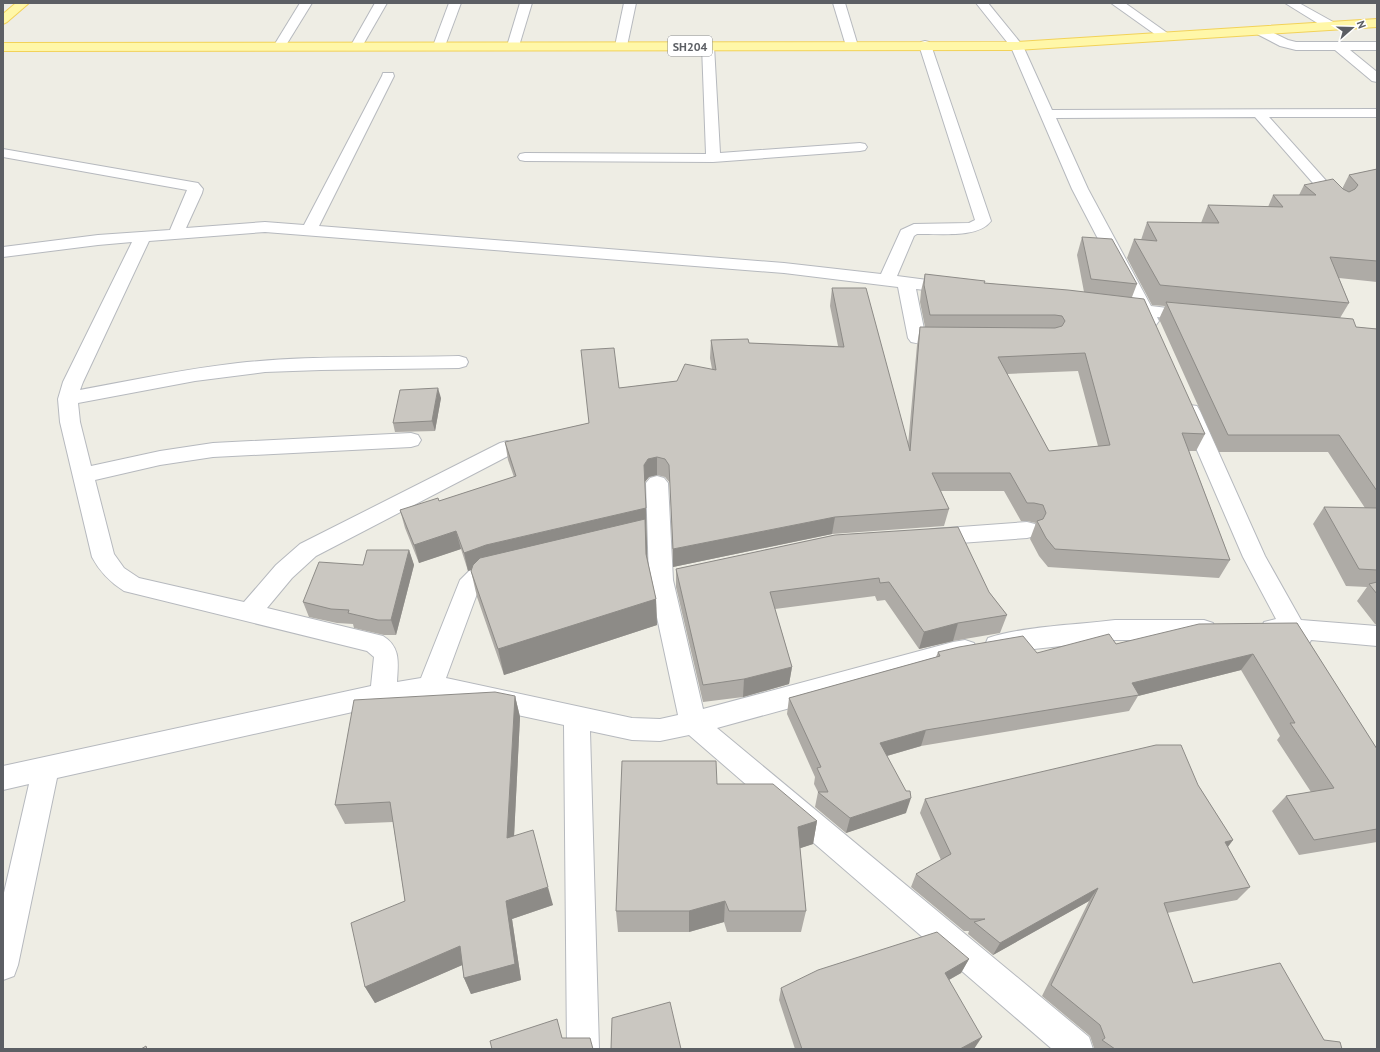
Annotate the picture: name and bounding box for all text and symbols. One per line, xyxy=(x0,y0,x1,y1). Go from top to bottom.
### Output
north arrow xyxy=(1332,8,1372,48)
text: N xyxy=(1354,19,1369,30)
road number: SH204 xyxy=(668,36,712,56)

